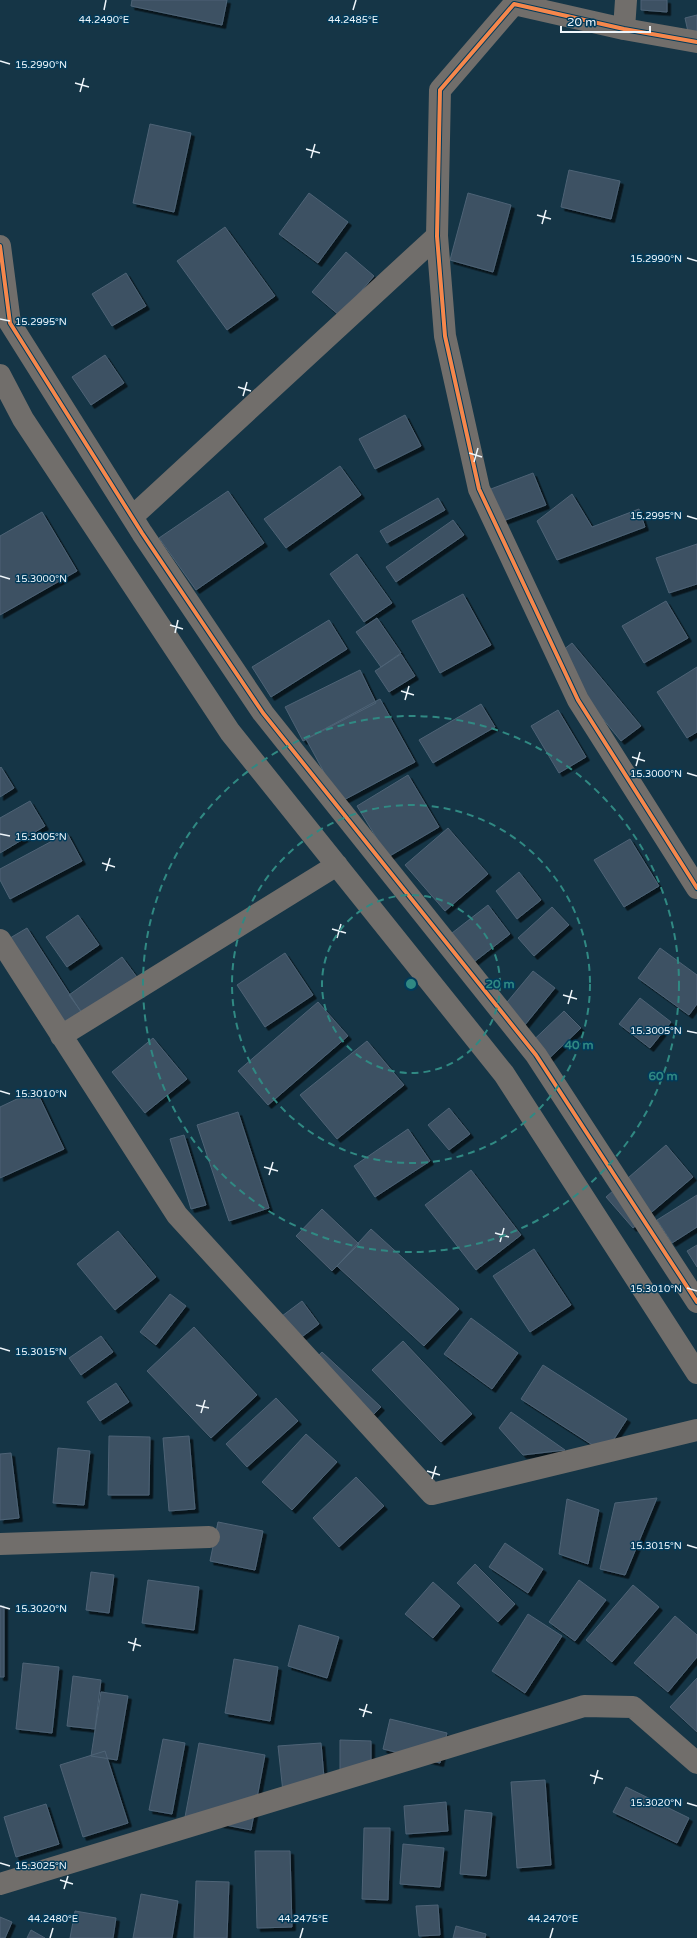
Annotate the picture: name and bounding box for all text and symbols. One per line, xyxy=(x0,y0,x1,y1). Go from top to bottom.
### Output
scale bar xyxy=(561,8,650,34)
text: 44.2490°E xyxy=(79,14,129,26)
text: 44.2485°E xyxy=(328,14,378,26)
text: 20 m xyxy=(567,15,596,29)
text: 15.2990°N xyxy=(15,59,67,71)
text: 15.2990°N xyxy=(630,253,682,265)
text: 15.2995°N xyxy=(15,316,67,328)
text: 15.2995°N xyxy=(630,510,682,522)
text: 15.3000°N xyxy=(15,573,67,585)
text: 15.3000°N xyxy=(630,768,682,780)
text: 15.3005°N xyxy=(15,831,67,843)
centre of rings xyxy=(404,977,418,991)
text: 20 m xyxy=(485,977,515,991)
text: 15.3005°N xyxy=(630,1025,682,1037)
text: 40 m xyxy=(564,1038,594,1052)
text: 60 m xyxy=(648,1069,678,1083)
text: 15.3010°N xyxy=(15,1088,67,1100)
text: 15.3010°N xyxy=(630,1283,682,1295)
text: 15.3015°N xyxy=(15,1346,67,1358)
text: 15.3015°N xyxy=(630,1540,682,1552)
text: 15.3020°N xyxy=(15,1603,67,1615)
text: 15.3020°N xyxy=(630,1797,682,1809)
text: 15.3025°N xyxy=(15,1860,67,1872)
text: 44.2480°E xyxy=(28,1913,78,1925)
text: 44.2475°E xyxy=(278,1913,328,1925)
text: 44.2470°E xyxy=(528,1913,578,1925)

